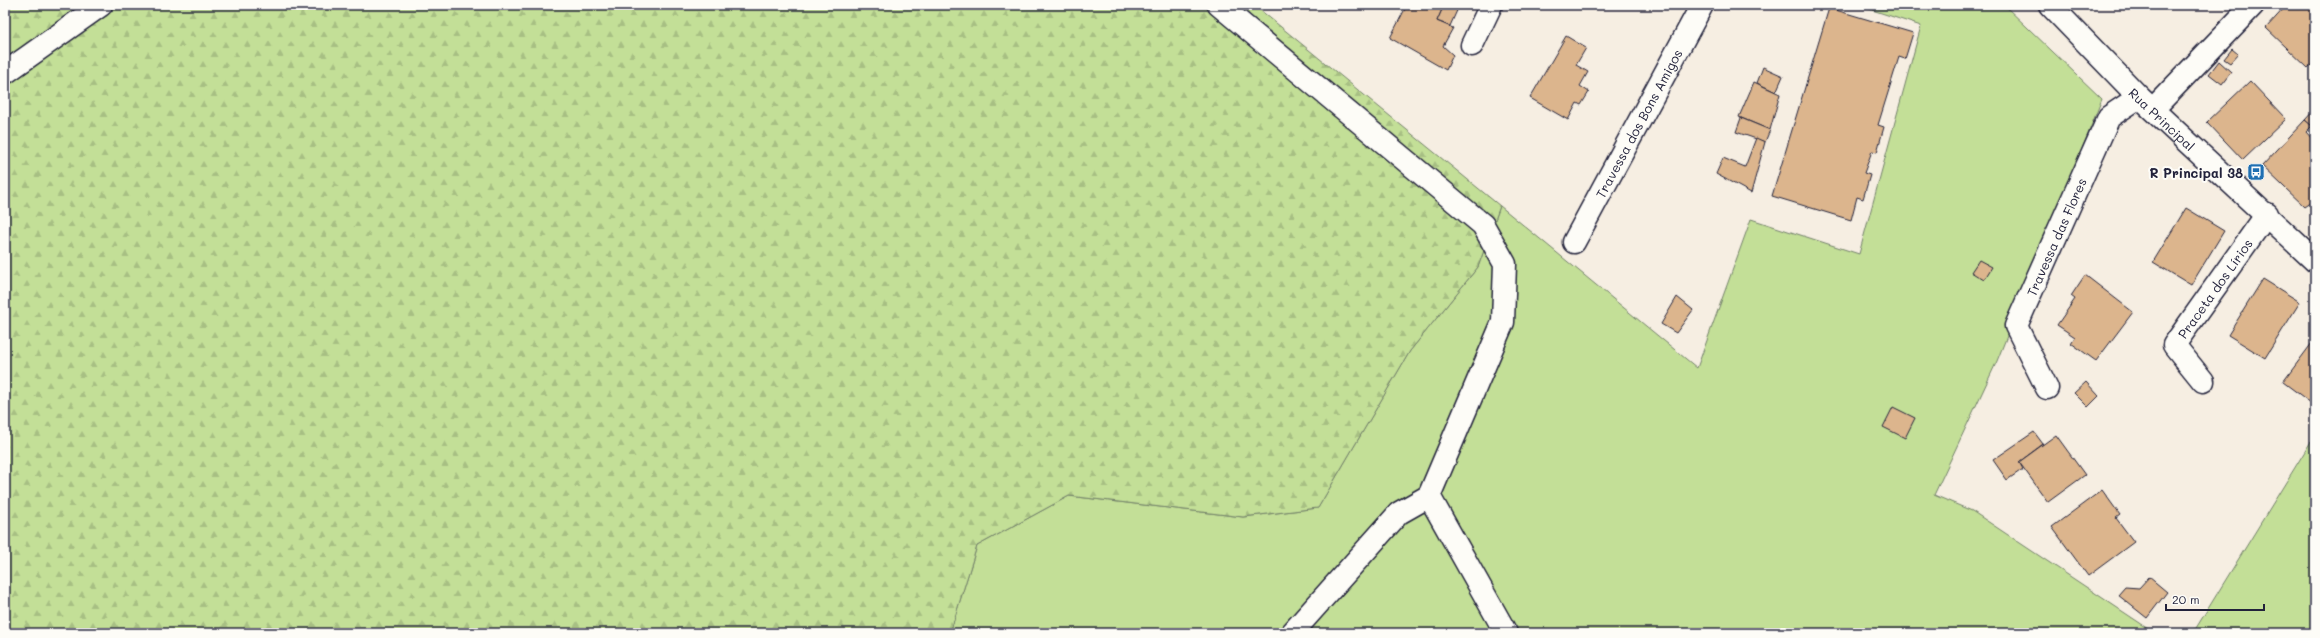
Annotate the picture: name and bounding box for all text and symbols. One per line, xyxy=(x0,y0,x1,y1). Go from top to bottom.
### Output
street label: Travessa dos Bons Amigos xyxy=(1591,46,1685,201)
street label: Rua Principal xyxy=(2126,84,2199,154)
bus stop icon: R Principal 38 xyxy=(2246,162,2266,182)
place label: R Principal 38 xyxy=(2149,164,2243,181)
street label: Travessa das Flores xyxy=(2022,175,2089,299)
street label: Praceta dos Lírios xyxy=(2173,235,2256,341)
scale bar xyxy=(2166,586,2264,612)
text: 20 m xyxy=(2172,591,2200,607)

